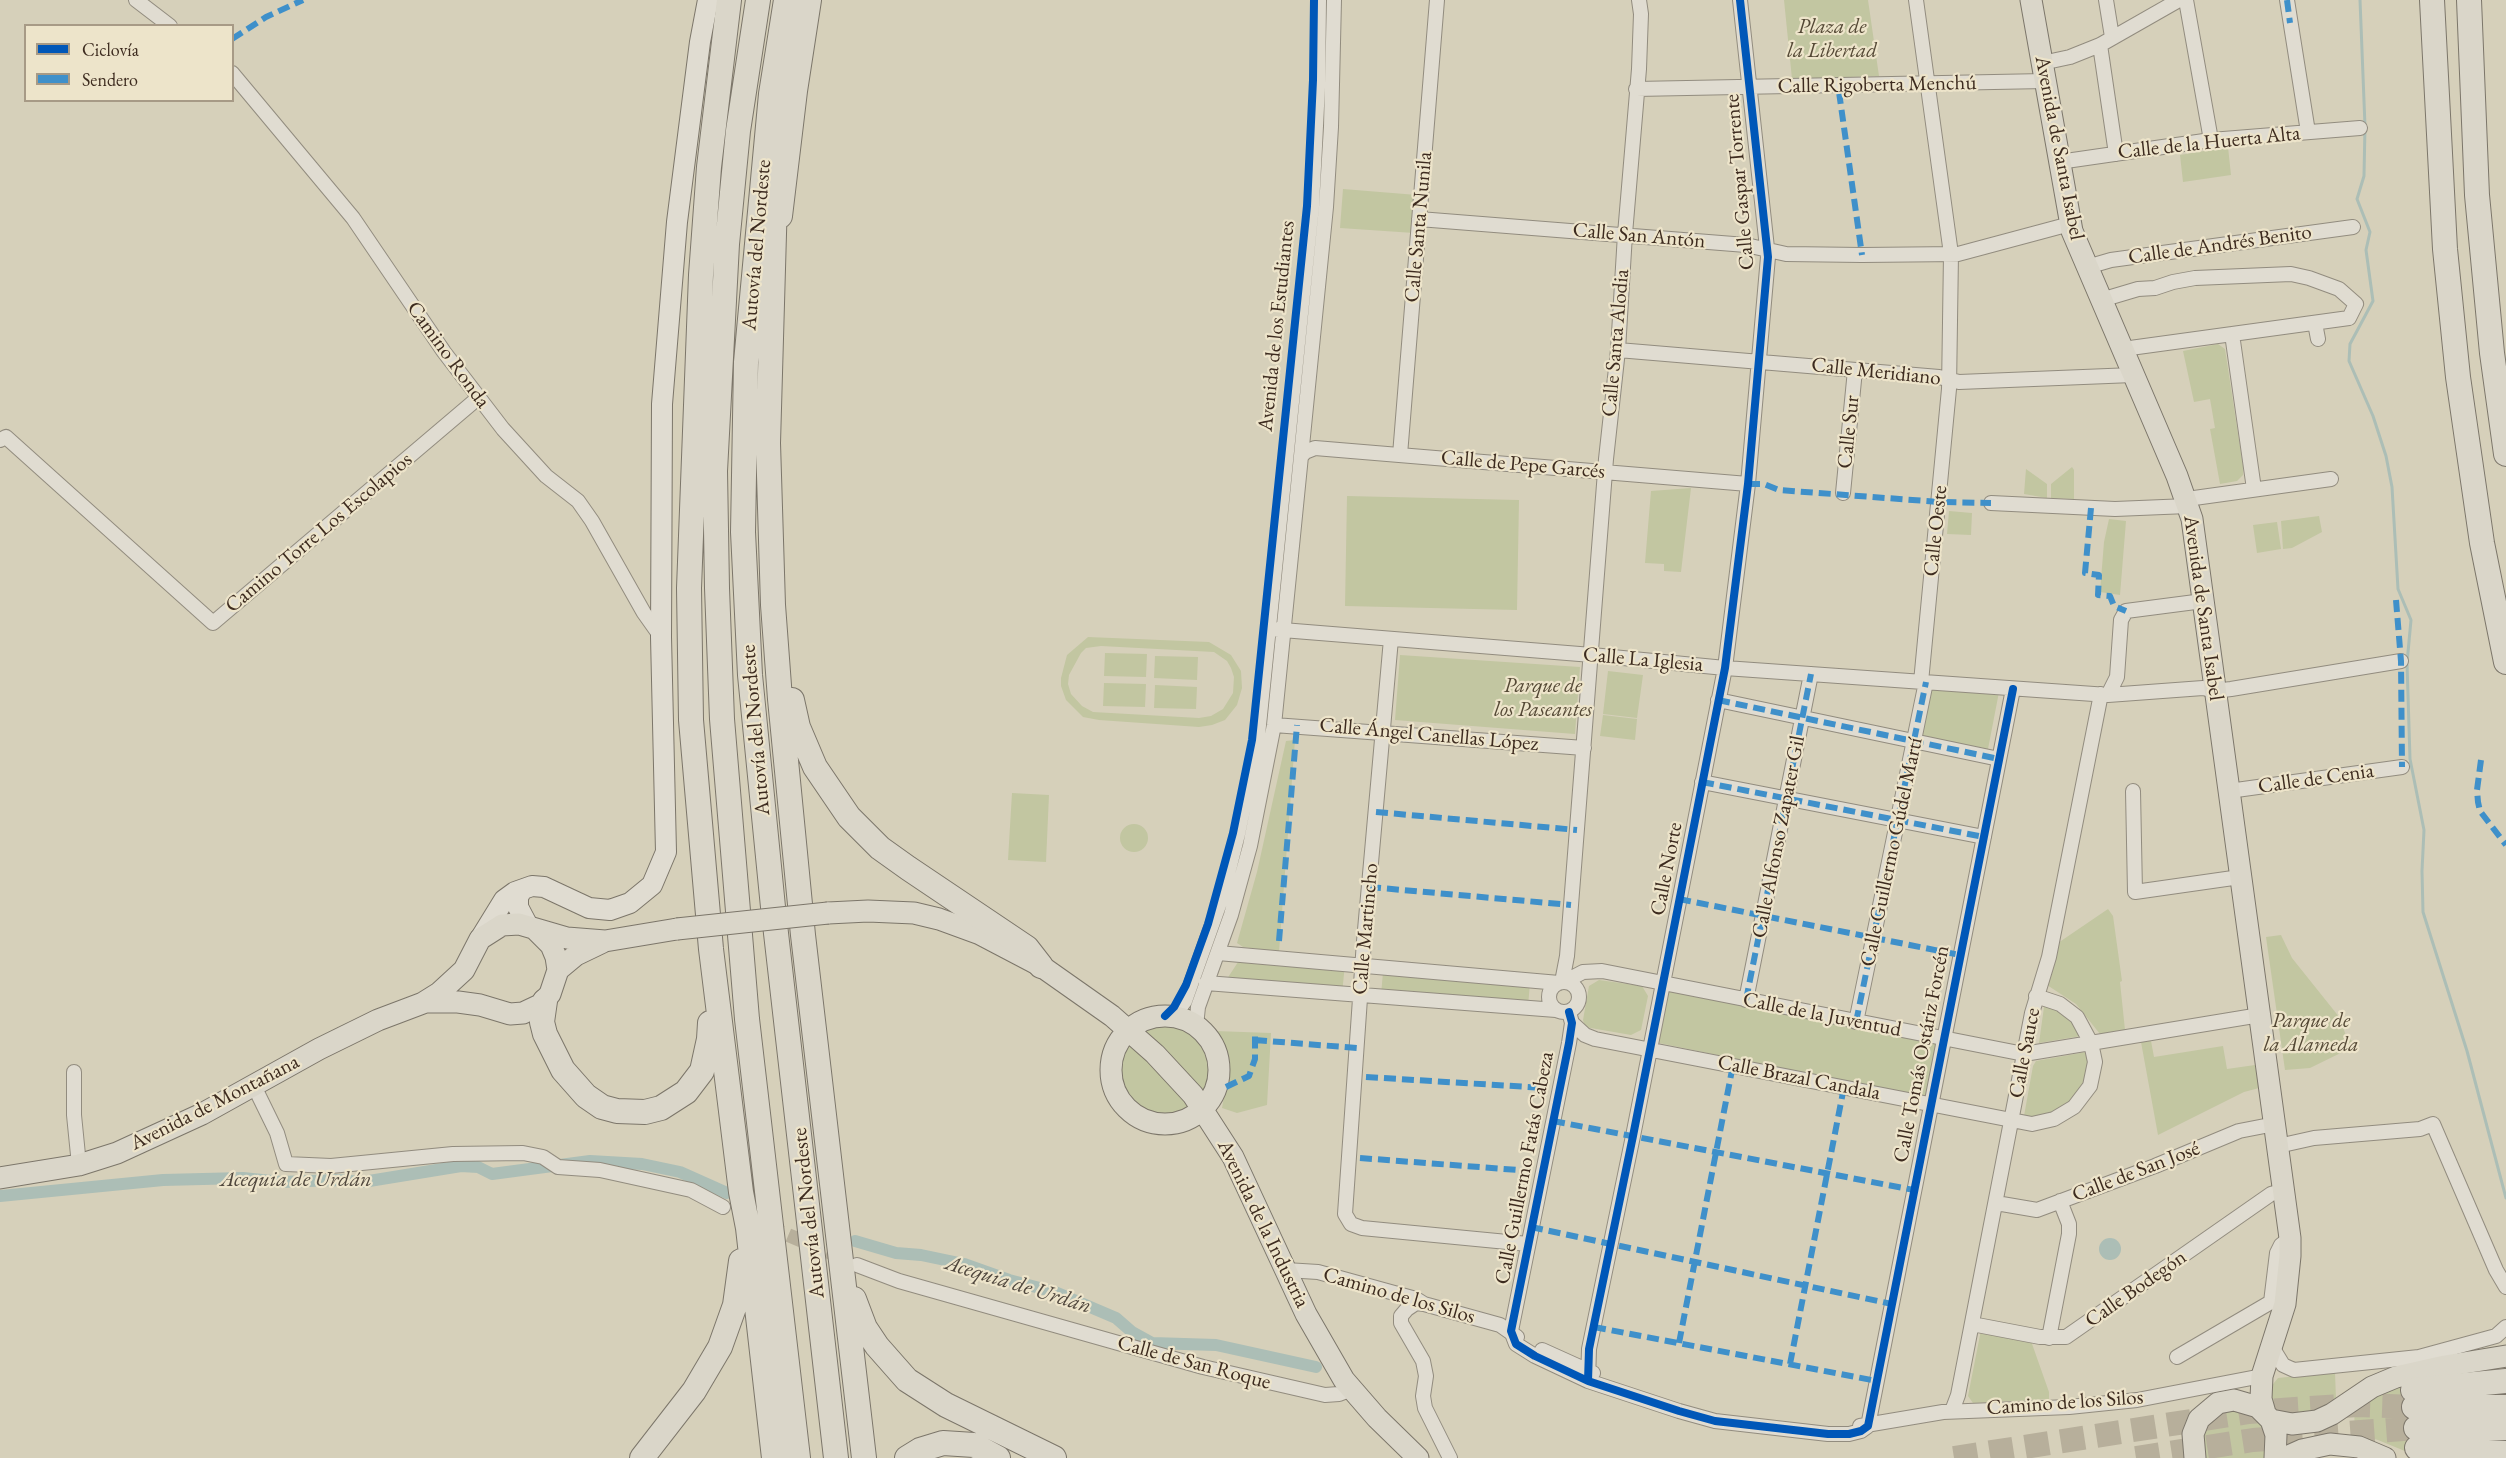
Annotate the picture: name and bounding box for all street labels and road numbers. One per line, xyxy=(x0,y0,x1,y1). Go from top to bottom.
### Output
street label: Avenida de Santa Isabel xyxy=(2029,54,2089,242)
street label: Calle Rigoberta Menchú xyxy=(1777,71,1977,99)
street label: Calle Gaspar Torrente xyxy=(1720,93,1760,271)
street label: Calle de la Huerta Alta xyxy=(2116,121,2302,165)
street label: Calle Santa Nunila xyxy=(1400,150,1438,304)
street label: Autovía del Nordeste xyxy=(737,158,777,332)
street label: Calle San Antón xyxy=(1572,218,1706,254)
street label: Avenida de los Estudiantes xyxy=(1253,219,1301,433)
street label: Calle de Andrés Benito xyxy=(2127,220,2313,270)
street label: Calle Santa Alodia xyxy=(1597,268,1635,418)
street label: Camino Ronda xyxy=(401,297,495,413)
street label: Calle Meridiano xyxy=(1810,353,1942,391)
street label: Calle Sur xyxy=(1833,394,1865,470)
street label: Calle de Pepe Garcés xyxy=(1440,445,1606,485)
street label: Camino Torre Los Escolapios xyxy=(220,447,418,619)
street label: Calle Oeste xyxy=(1919,484,1953,578)
street label: Avenida de Santa Isabel xyxy=(2178,514,2228,702)
street label: Calle La Iglesia xyxy=(1582,642,1704,678)
street label: Autovía del Nordeste xyxy=(736,643,776,817)
street label: Calle Ángel Canellas López xyxy=(1319,713,1539,757)
street label: Calle Alfonso Zapater Gil xyxy=(1747,734,1811,940)
street label: Calle Guillermo Gúdel Martí xyxy=(1855,735,1929,969)
street label: Calle de Cenia xyxy=(2257,758,2375,800)
street label: Calle Norte xyxy=(1646,820,1688,918)
street label: Calle Martincho xyxy=(1348,862,1384,996)
street label: Calle Tomás Ostáriz Forcén xyxy=(1889,943,1955,1165)
street label: Calle de la Juventud xyxy=(1741,987,1903,1043)
street label: Calle Sauce xyxy=(2004,1006,2046,1100)
street label: Avenida de Montañana xyxy=(126,1049,304,1157)
street label: Calle Guillermo Fatás Cabeza xyxy=(1490,1049,1560,1287)
street label: Calle Brazal Candala xyxy=(1715,1050,1883,1106)
street label: Autovía del Nordeste xyxy=(787,1126,831,1300)
street label: Avenida de la Industria xyxy=(1211,1136,1315,1312)
street label: Calle de San José xyxy=(2069,1136,2203,1208)
street label: Calle Bodegón xyxy=(2080,1245,2192,1333)
street label: Camino de los Silos xyxy=(1320,1262,1478,1330)
street label: Calle de San Roque xyxy=(1115,1330,1273,1396)
street label: Camino de los Silos xyxy=(1986,1385,2144,1421)

